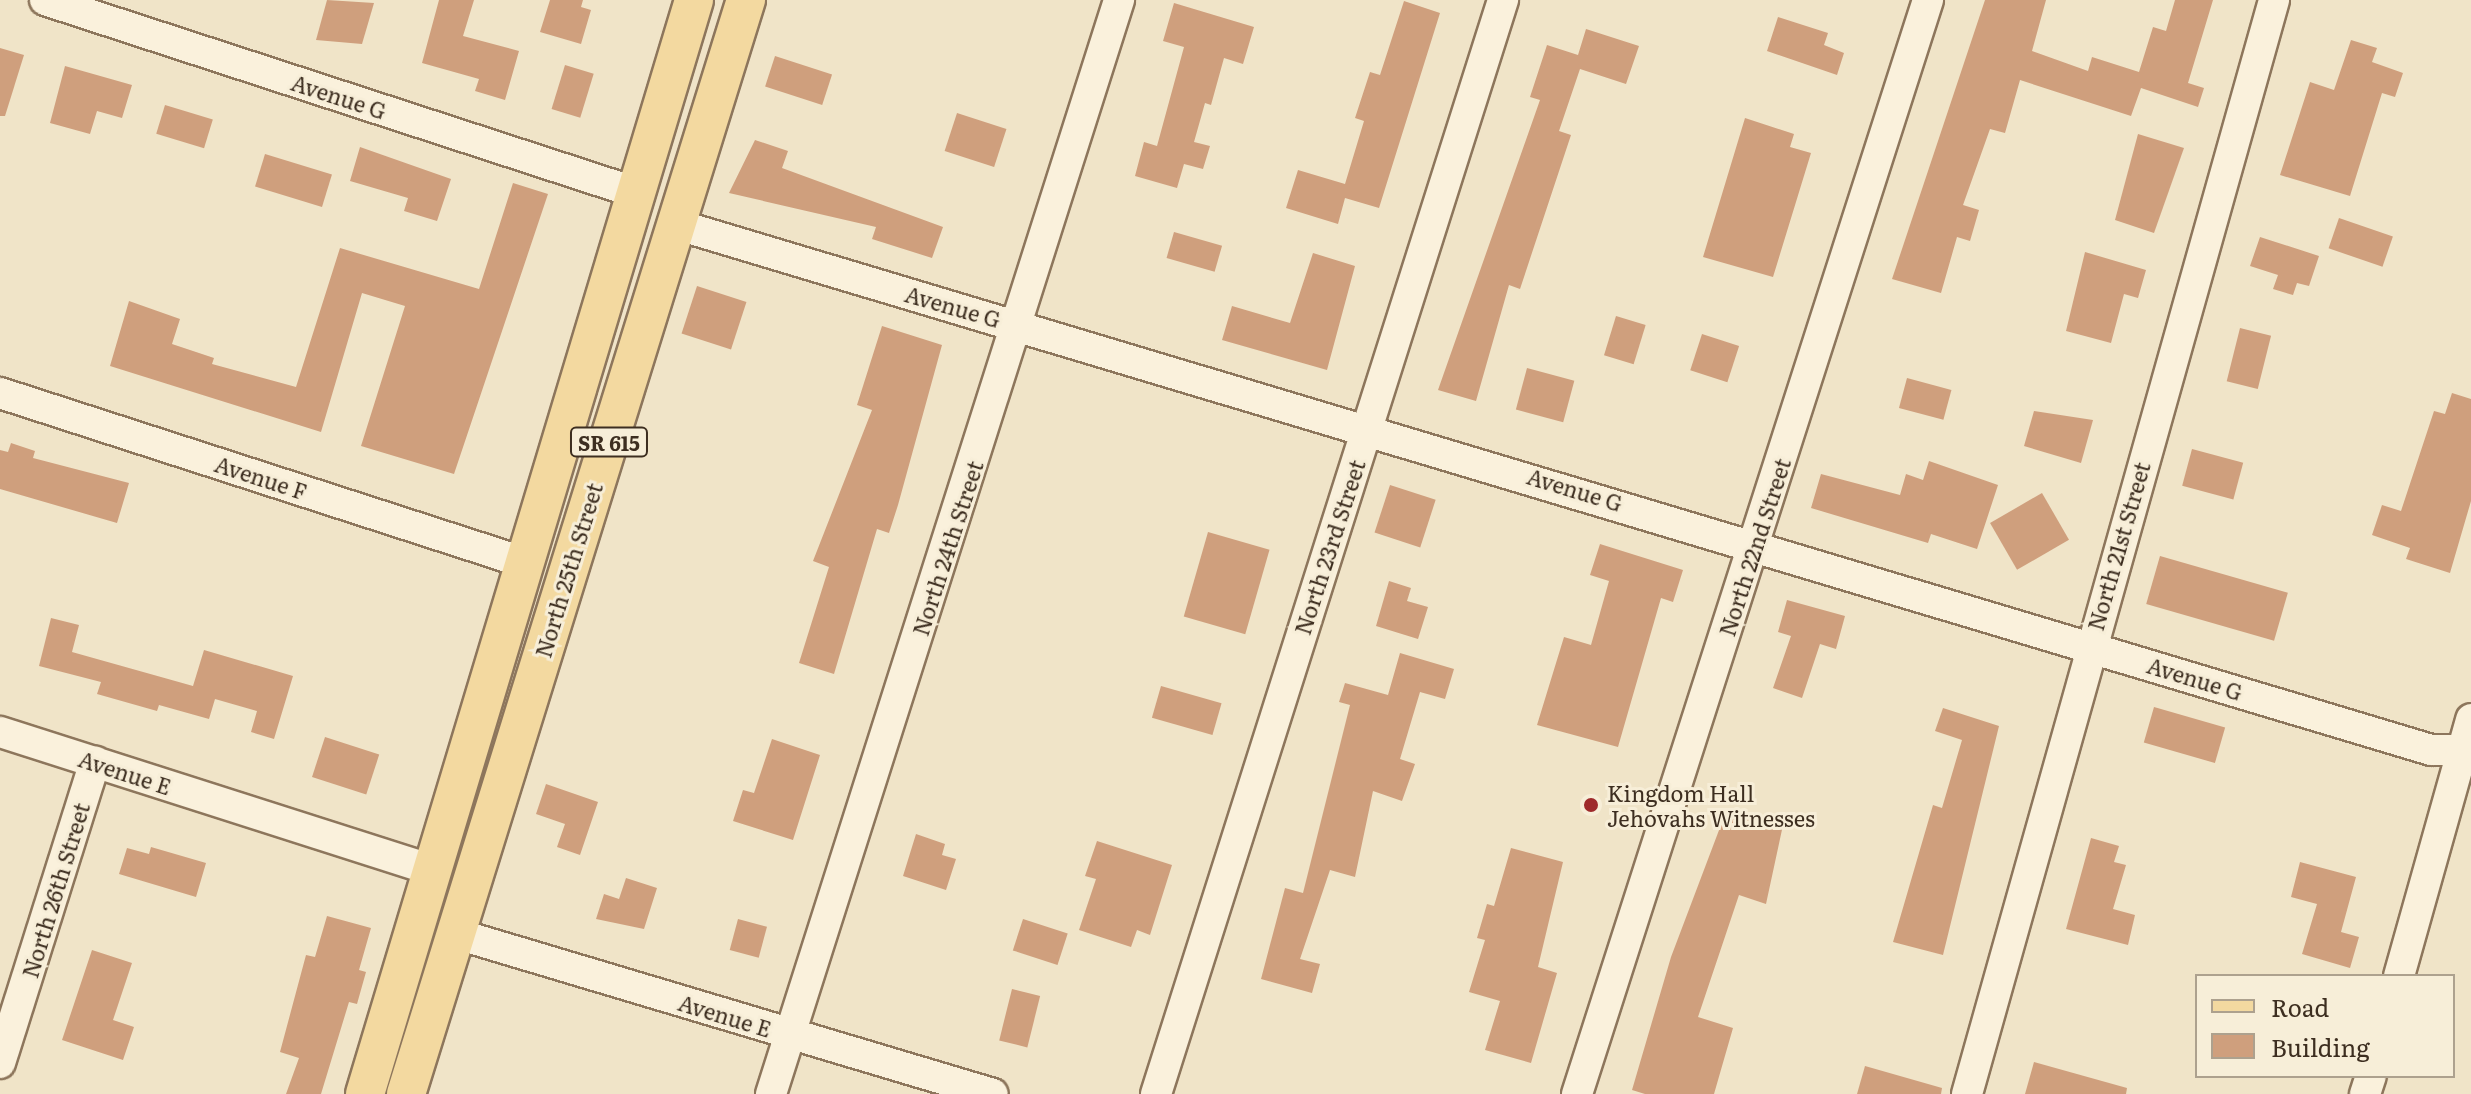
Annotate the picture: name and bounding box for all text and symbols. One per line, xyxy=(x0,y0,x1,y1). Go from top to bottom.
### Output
street label: Avenue G xyxy=(288,68,390,124)
street label: Avenue G xyxy=(902,280,1004,332)
road number: SR 615 xyxy=(569,426,649,458)
street label: Avenue F xyxy=(212,450,310,504)
street label: North 22nd Street xyxy=(1713,455,1795,639)
street label: North 23rd Street xyxy=(1288,456,1370,638)
street label: North 24th Street xyxy=(906,457,988,639)
street label: North 21st Street xyxy=(2081,459,2155,633)
street label: Avenue G xyxy=(1524,462,1626,516)
street label: North 25th Street xyxy=(529,479,607,661)
street label: Avenue G xyxy=(2144,651,2246,705)
street label: Avenue E xyxy=(75,745,175,799)
place label: Kingdom Hall Jehovahs Witnesses xyxy=(1607,779,1815,830)
marker: Kingdom Hall Jehovahs Witnesses xyxy=(1582,796,1600,814)
street label: North 26th Street xyxy=(16,799,94,981)
legend xyxy=(2195,974,2455,1078)
street label: Avenue E xyxy=(675,988,775,1042)
text: Road xyxy=(2271,989,2329,1024)
text: Building xyxy=(2271,1029,2370,1064)

